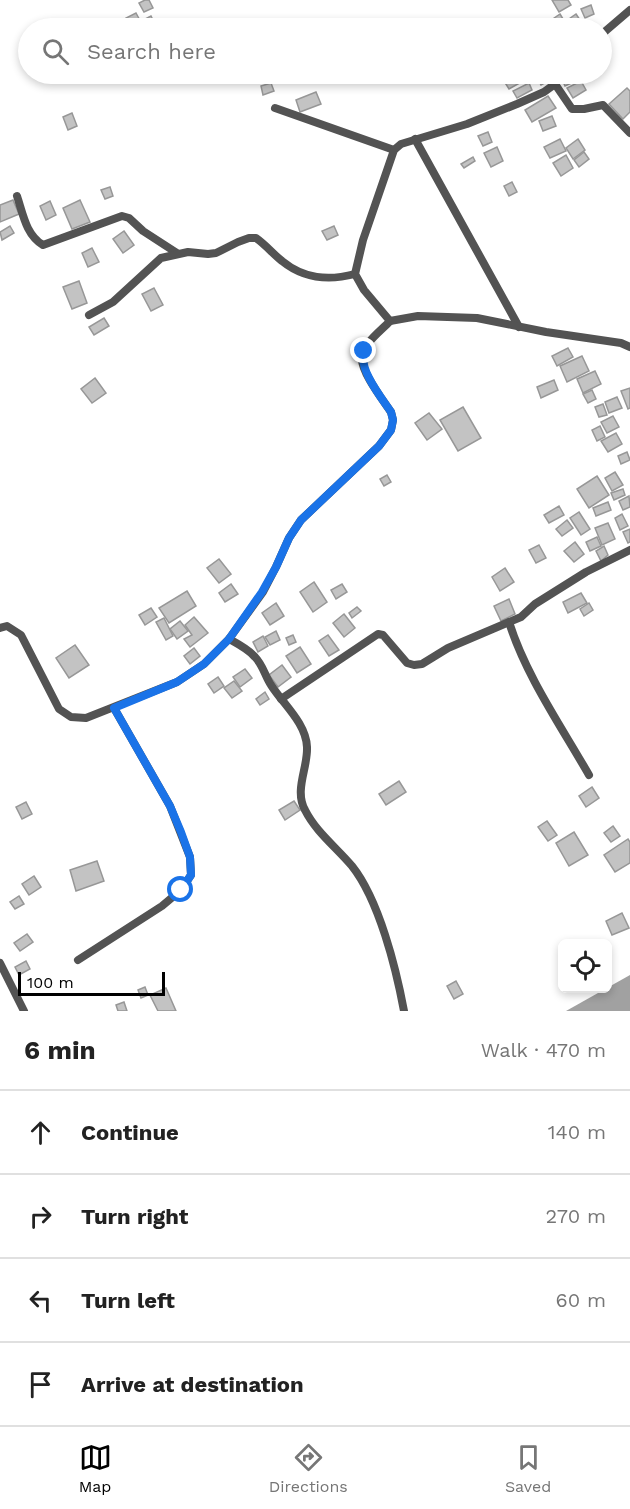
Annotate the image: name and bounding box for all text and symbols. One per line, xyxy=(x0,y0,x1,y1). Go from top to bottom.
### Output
search box xyxy=(18,18,612,84)
icon: search xyxy=(39,35,72,68)
text: Search here xyxy=(87,39,216,64)
route end xyxy=(350,337,376,363)
route start xyxy=(167,876,193,902)
map controls xyxy=(558,939,612,993)
button: locate xyxy=(558,939,612,993)
scale bar xyxy=(18,969,165,996)
text: 100 m xyxy=(27,973,74,992)
text: 6 min xyxy=(24,1035,96,1065)
text: Walk · 470 m xyxy=(481,1038,606,1062)
icon: ahead xyxy=(24,1116,57,1149)
text: Continue xyxy=(81,1120,179,1145)
text: 140 m xyxy=(548,1120,606,1144)
icon: right xyxy=(24,1200,57,1233)
text: Turn right xyxy=(81,1204,188,1229)
text: 270 m xyxy=(546,1204,606,1228)
icon: left xyxy=(24,1284,57,1317)
text: Turn left xyxy=(81,1288,175,1313)
text: 60 m xyxy=(556,1288,606,1312)
icon: arrive xyxy=(24,1368,57,1401)
text: Arrive at destination xyxy=(81,1372,304,1397)
tab: Map xyxy=(79,1441,112,1496)
tab: Directions xyxy=(269,1441,348,1496)
tab: Saved xyxy=(505,1441,551,1496)

